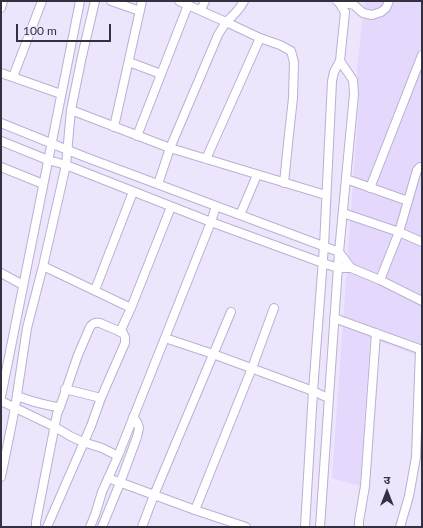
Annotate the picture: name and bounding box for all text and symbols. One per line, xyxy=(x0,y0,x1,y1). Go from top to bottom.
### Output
scale bar xyxy=(18,16,113,42)
text: 100 m xyxy=(23,23,57,38)
north arrow xyxy=(367,472,407,512)
text: उ xyxy=(384,473,390,486)

